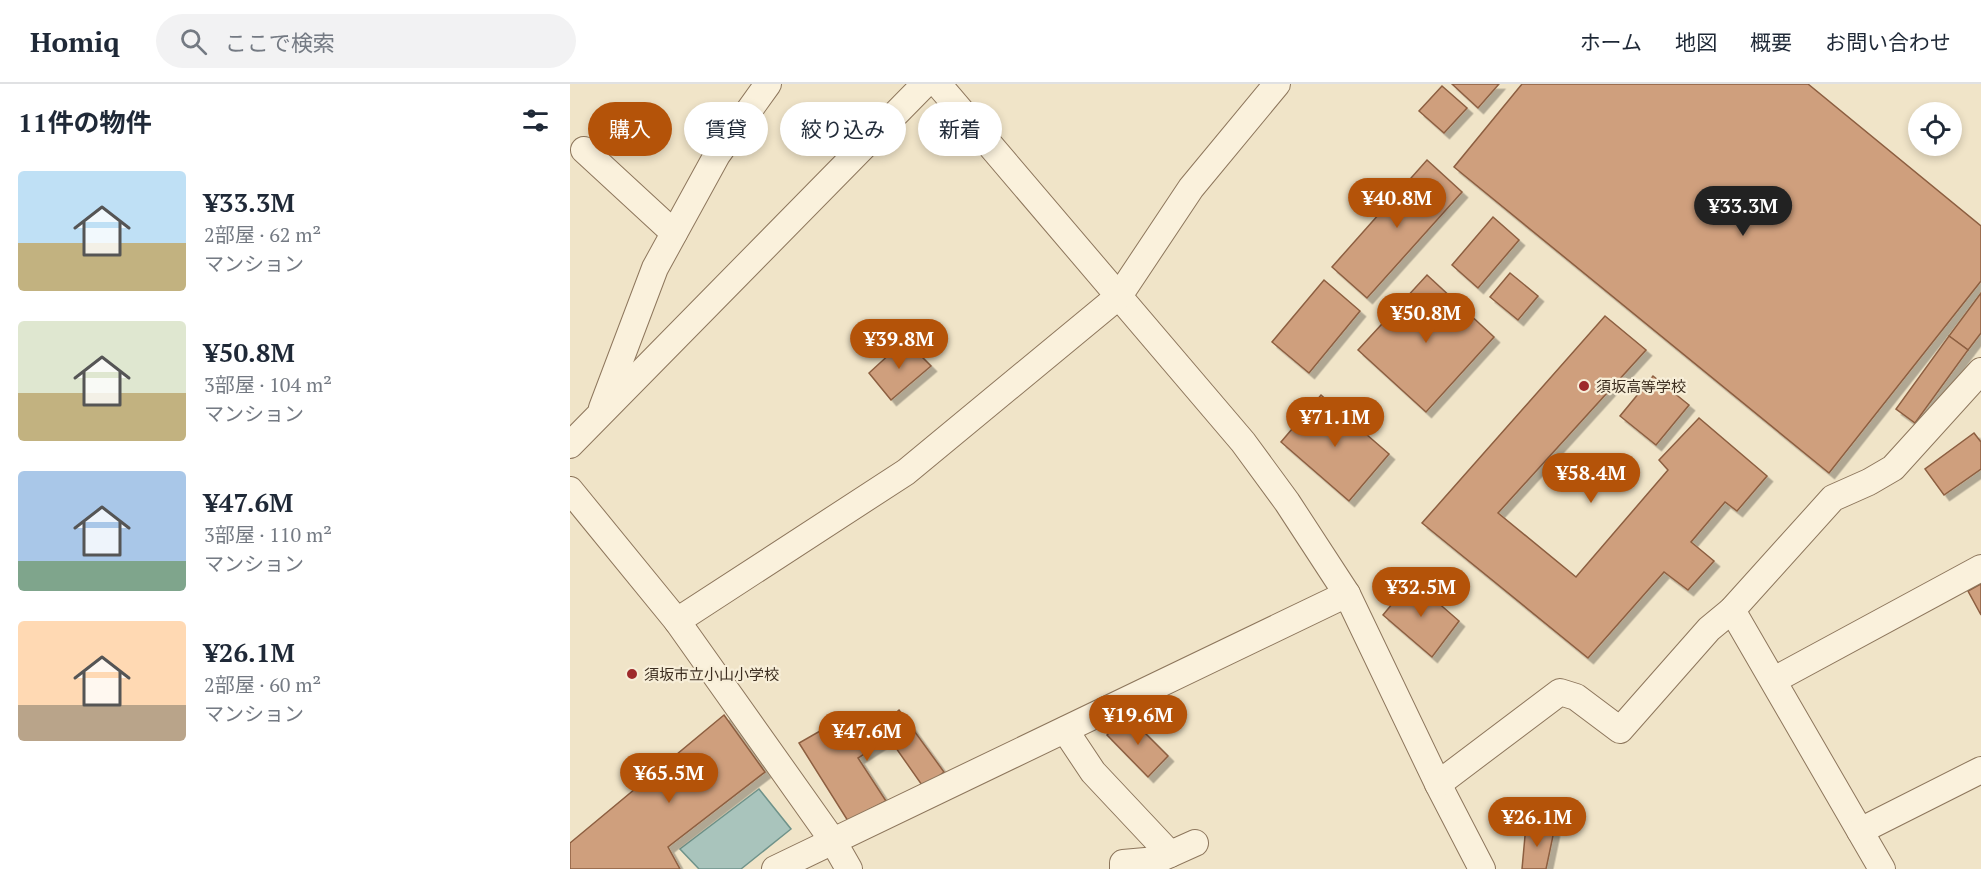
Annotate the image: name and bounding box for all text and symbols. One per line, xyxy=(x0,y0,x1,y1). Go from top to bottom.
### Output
search box xyxy=(156,14,576,68)
text: Homiq xyxy=(30,23,120,60)
icon: search xyxy=(177,25,210,58)
text: ここで検索 xyxy=(225,28,335,57)
text: ホーム xyxy=(1580,28,1642,56)
text: 地図 xyxy=(1675,28,1717,56)
text: 概要 xyxy=(1750,28,1792,56)
text: お問い合わせ xyxy=(1825,28,1951,56)
chip: 購入 xyxy=(588,102,672,156)
chip: 賃貸 xyxy=(684,102,768,156)
chip: 絞り込み xyxy=(780,102,906,156)
chip: 新着 xyxy=(918,102,1002,156)
map controls xyxy=(1908,102,1962,156)
button: locate xyxy=(1908,102,1962,156)
icon: filters xyxy=(519,104,552,137)
text: 11件の物件 xyxy=(18,105,151,139)
pin: ¥40.8M xyxy=(1348,178,1446,229)
text: ¥40.8M xyxy=(1362,184,1432,211)
text: ¥33.3M xyxy=(204,185,295,219)
pin: ¥33.3M xyxy=(1694,186,1792,237)
text: ¥33.3M xyxy=(1708,192,1778,219)
icon: home xyxy=(66,195,138,267)
text: 2部屋 · 62 m² xyxy=(204,221,321,248)
text: マンション xyxy=(204,250,304,277)
pin: ¥50.8M xyxy=(1377,293,1475,344)
text: ¥50.8M xyxy=(1391,299,1461,326)
pin: ¥39.8M xyxy=(850,319,948,370)
text: ¥39.8M xyxy=(864,325,934,352)
text: ¥50.8M xyxy=(204,335,295,369)
icon: home xyxy=(66,345,138,417)
text: 3部屋 · 104 m² xyxy=(204,371,332,398)
place label: 須坂高等学校 xyxy=(1596,376,1686,396)
marker: 須坂高等学校 xyxy=(1577,379,1591,393)
pin: ¥71.1M xyxy=(1286,397,1384,448)
text: マンション xyxy=(204,400,304,427)
text: ¥71.1M xyxy=(1300,403,1370,430)
pin: ¥58.4M xyxy=(1542,453,1640,504)
text: ¥58.4M xyxy=(1556,459,1626,486)
text: ¥47.6M xyxy=(204,485,293,519)
icon: home xyxy=(66,495,138,567)
text: 3部屋 · 110 m² xyxy=(204,521,332,548)
text: マンション xyxy=(204,550,304,577)
pin: ¥32.5M xyxy=(1372,567,1470,618)
text: ¥32.5M xyxy=(1386,573,1456,600)
text: ¥26.1M xyxy=(204,635,295,669)
icon: home xyxy=(66,645,138,717)
place label: 須坂市立小山小学校 xyxy=(644,664,779,684)
marker: 須坂市立小山小学校 xyxy=(625,667,639,681)
text: 2部屋 · 60 m² xyxy=(204,671,321,698)
pin: ¥19.6M xyxy=(1089,695,1187,746)
text: マンション xyxy=(204,700,304,727)
text: ¥19.6M xyxy=(1103,701,1173,728)
pin: ¥47.6M xyxy=(818,711,916,762)
text: ¥47.6M xyxy=(833,717,901,744)
pin: ¥65.5M xyxy=(620,753,718,804)
text: ¥65.5M xyxy=(634,759,704,786)
pin: ¥26.1M xyxy=(1488,797,1586,848)
text: ¥26.1M xyxy=(1502,803,1572,830)

